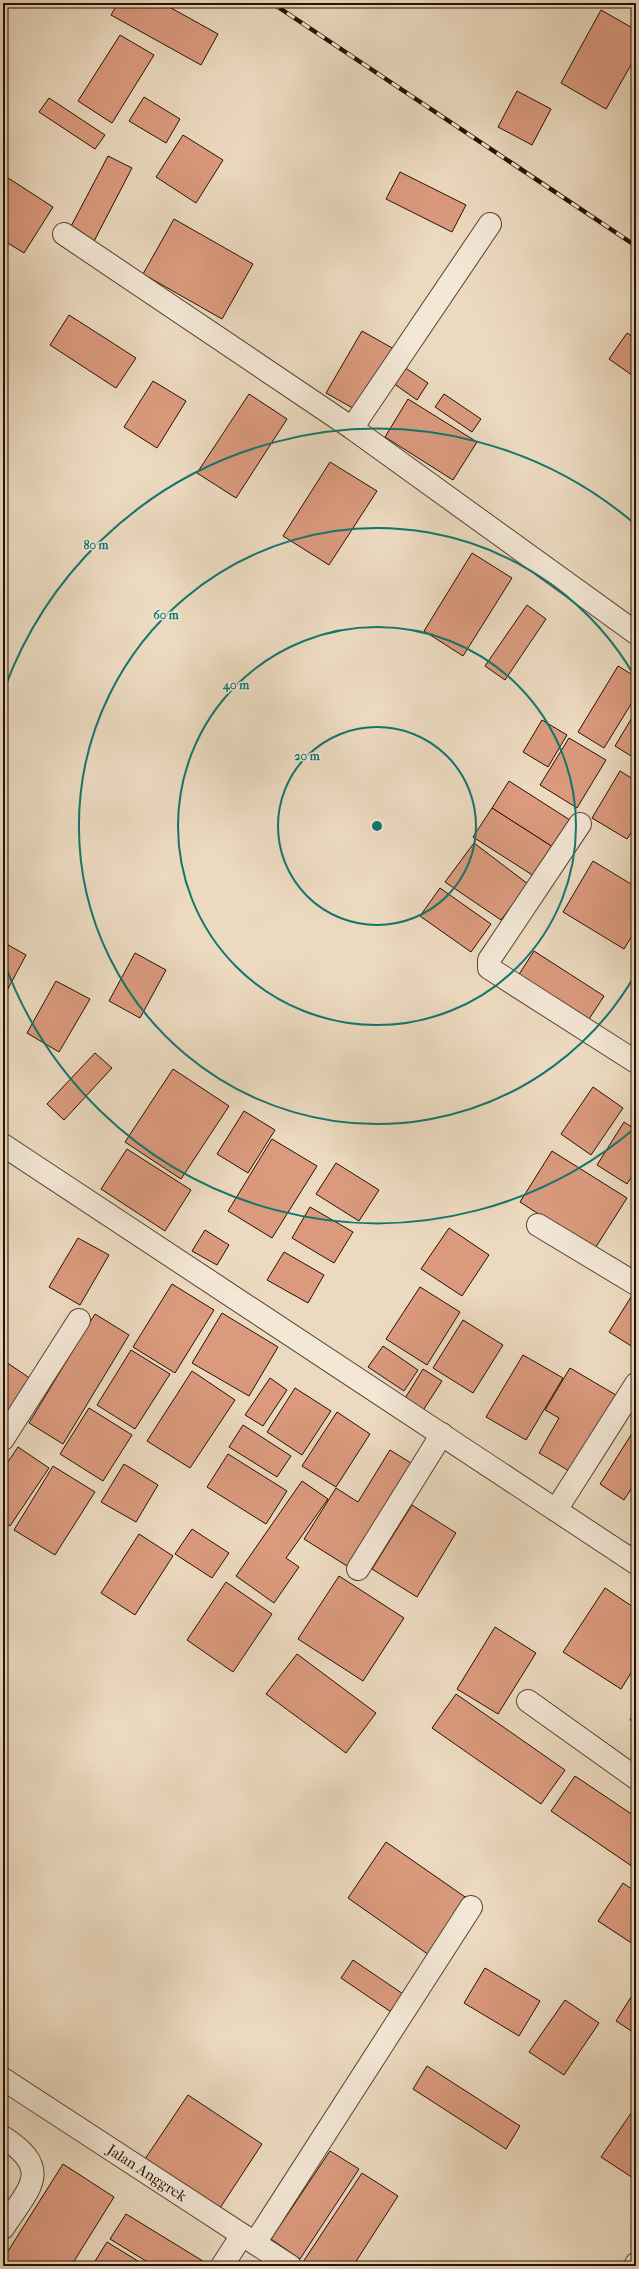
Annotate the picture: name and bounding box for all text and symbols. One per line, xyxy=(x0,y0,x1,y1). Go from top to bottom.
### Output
text: 80 m xyxy=(83,538,110,552)
text: 60 m xyxy=(153,608,180,622)
text: 40 m xyxy=(222,678,250,693)
text: 20 m xyxy=(294,749,321,763)
centre of rings xyxy=(370,819,384,833)
street label: Jalan Anggrek xyxy=(103,2140,190,2206)

